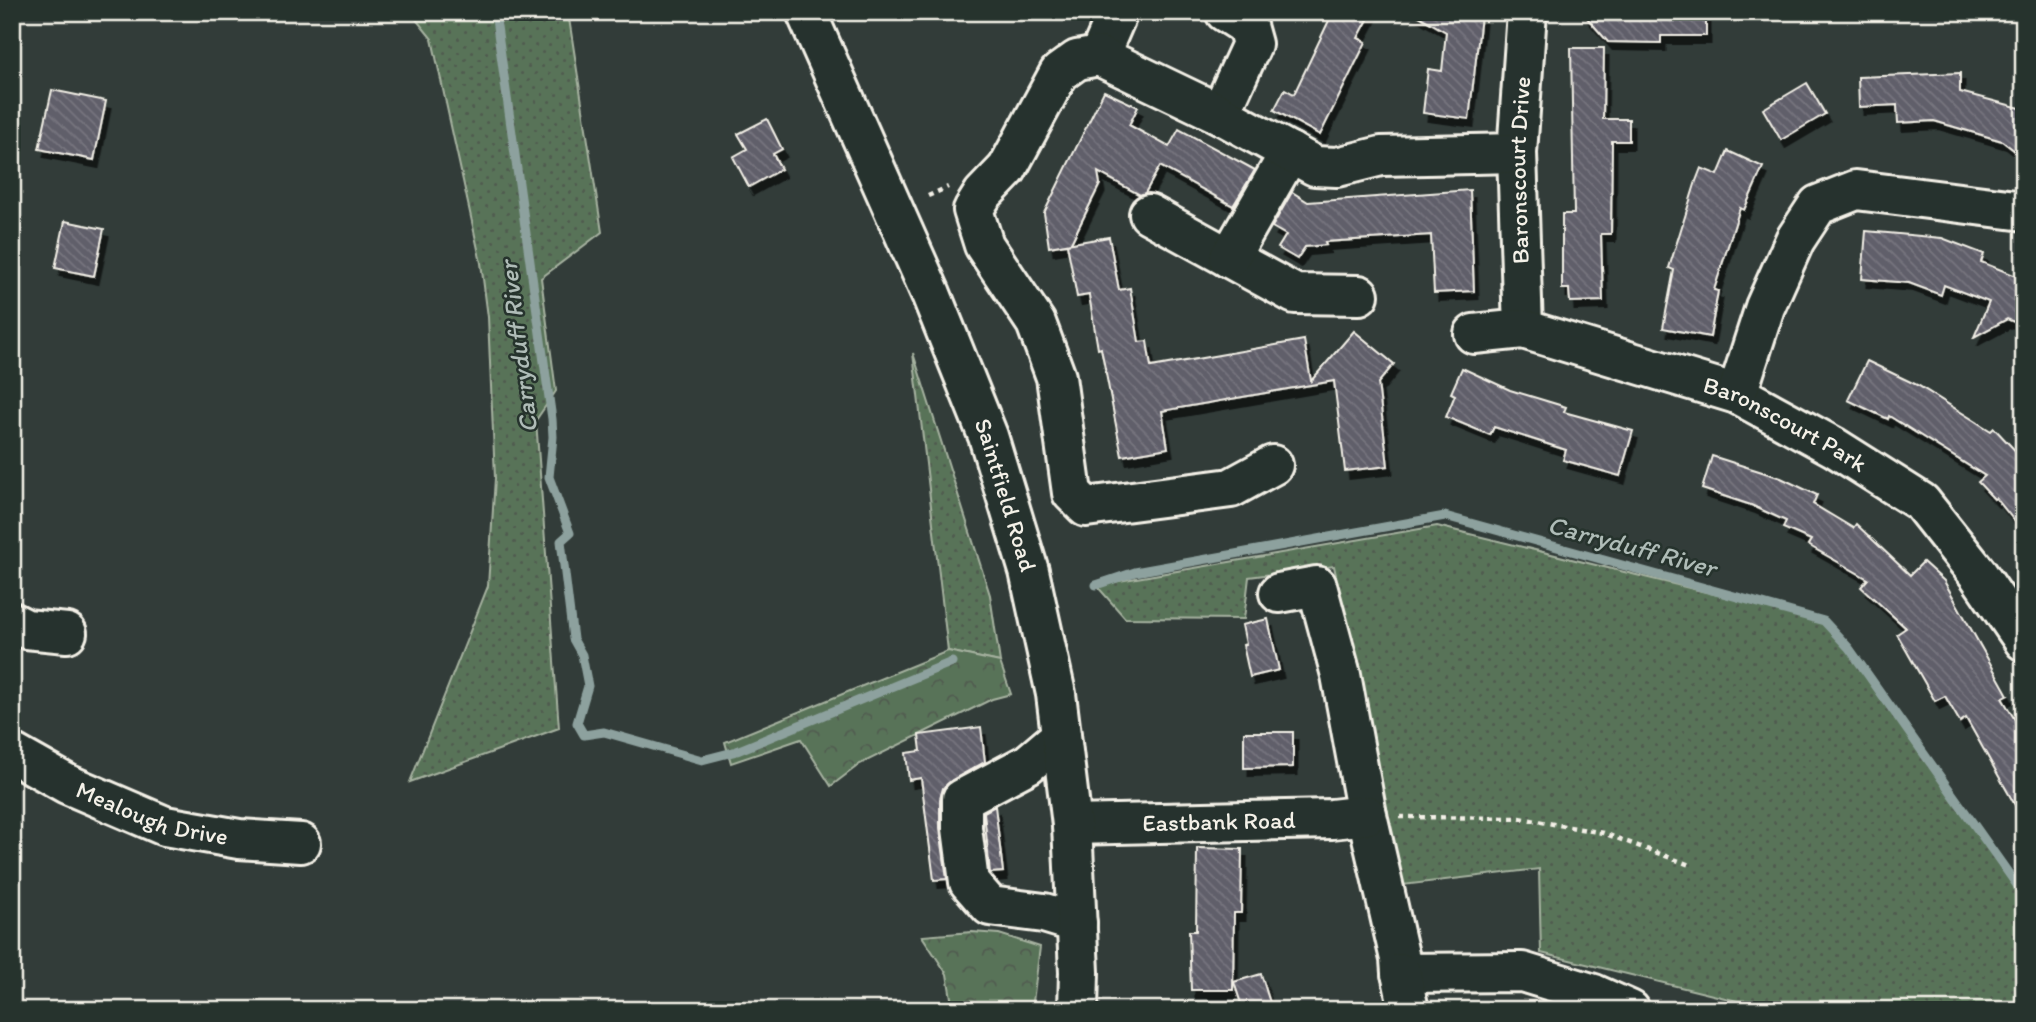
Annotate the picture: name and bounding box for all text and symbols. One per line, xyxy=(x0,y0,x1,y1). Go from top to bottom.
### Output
street label: Baronscourt Drive xyxy=(1502,75,1536,265)
water label: Carryduff River xyxy=(491,257,544,435)
street label: Baronscourt Park xyxy=(1700,370,1872,478)
street label: Saintfield Road xyxy=(968,414,1043,575)
water label: Carryduff River xyxy=(1544,508,1722,585)
street label: Mealough Drive xyxy=(72,775,230,851)
street label: Eastbank Road xyxy=(1142,805,1296,837)

